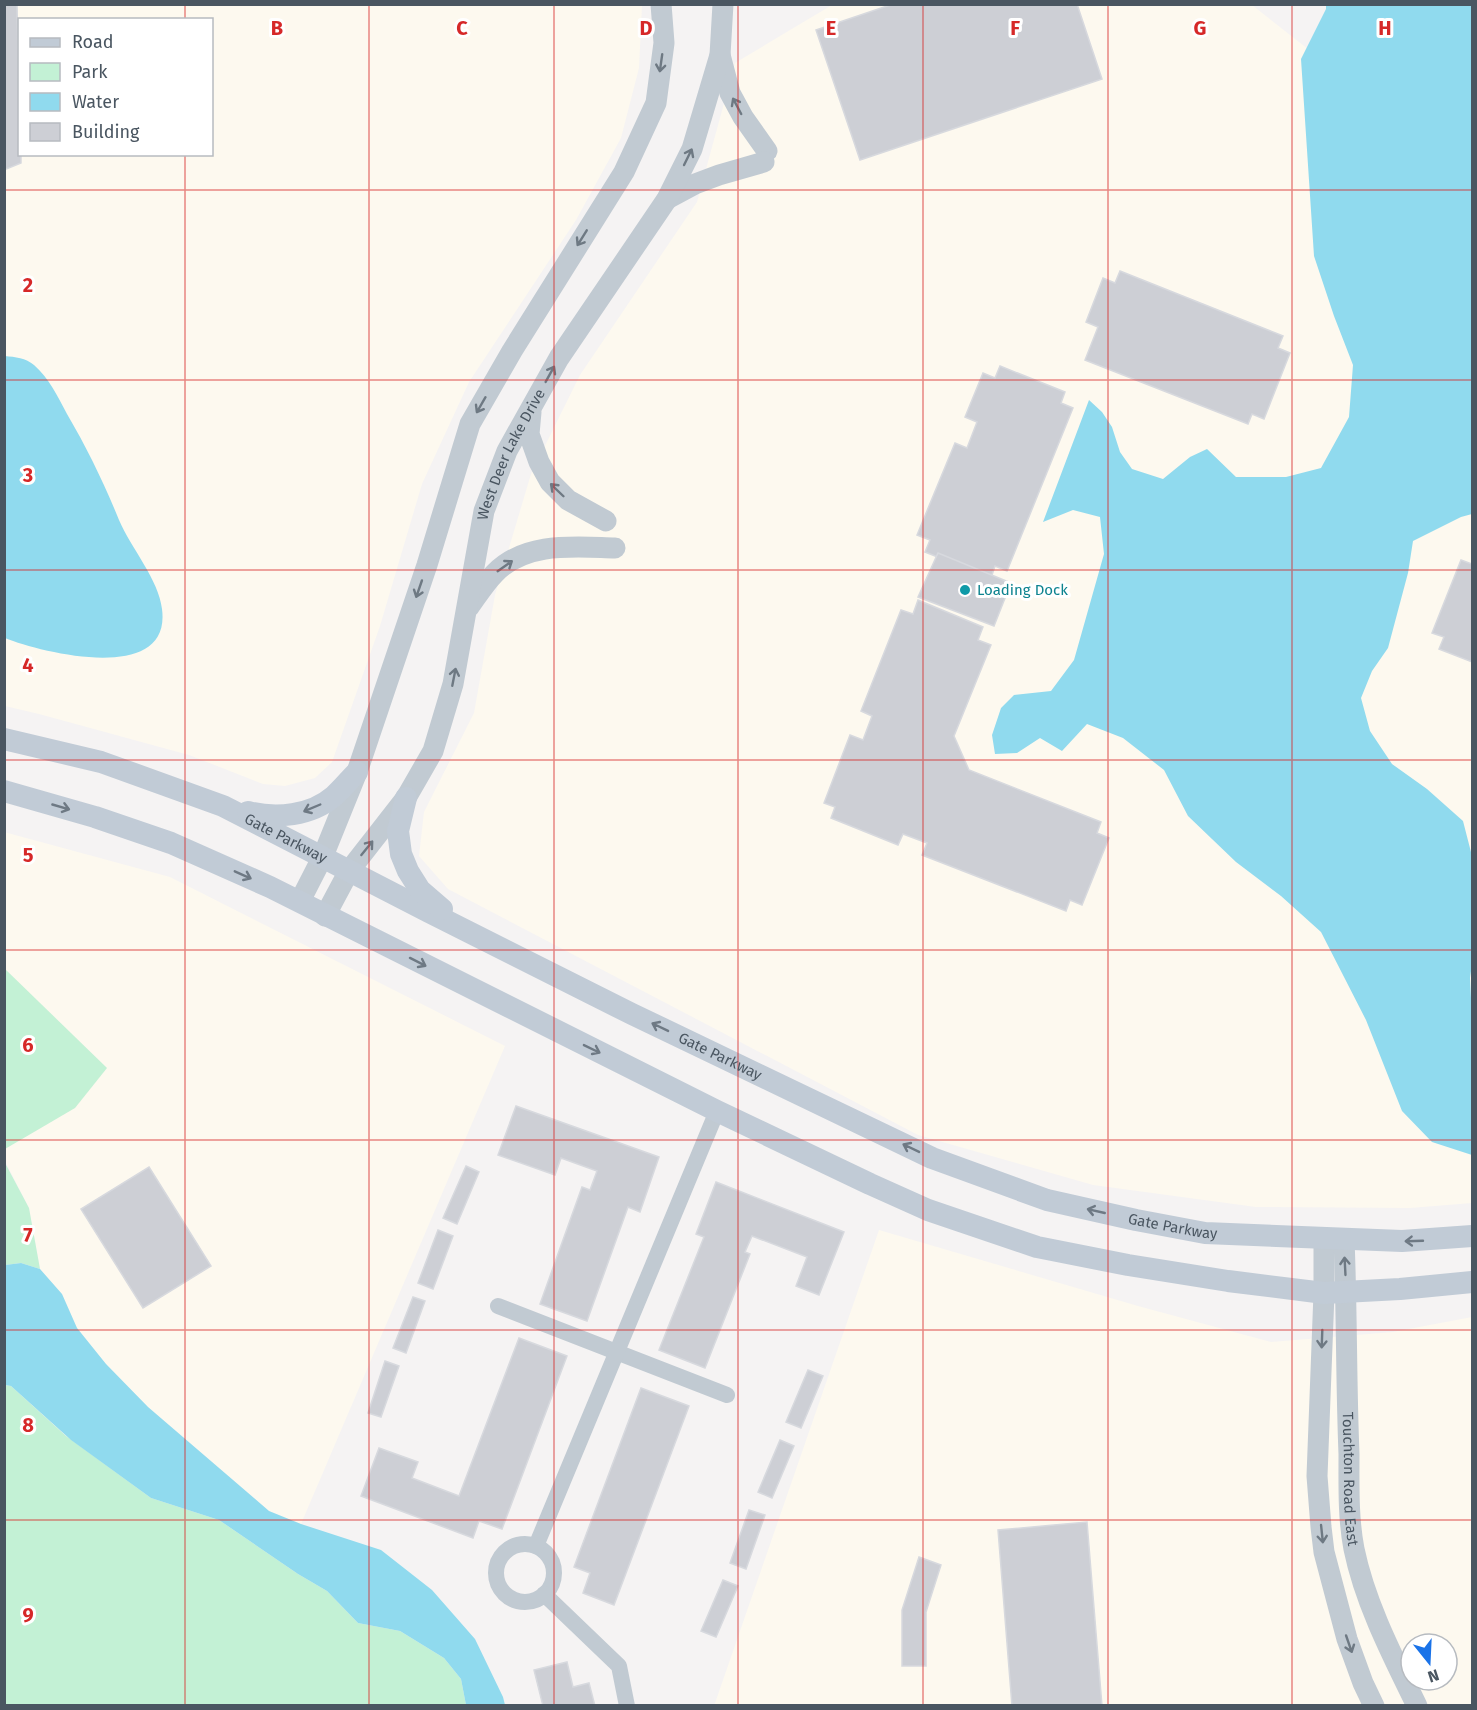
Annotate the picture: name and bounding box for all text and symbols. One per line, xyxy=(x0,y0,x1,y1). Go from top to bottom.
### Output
text: B xyxy=(271,16,283,40)
text: C xyxy=(456,16,468,40)
text: D xyxy=(639,16,653,40)
text: E xyxy=(826,16,836,40)
text: F xyxy=(1010,16,1020,40)
text: G xyxy=(1194,16,1206,40)
text: H xyxy=(1378,16,1392,40)
legend xyxy=(18,18,213,156)
text: Road xyxy=(72,31,114,53)
one-way arrow xyxy=(656,52,667,72)
text: Park xyxy=(72,61,108,83)
text: Water xyxy=(72,91,119,113)
one-way arrow xyxy=(731,98,743,115)
text: Building xyxy=(72,121,140,143)
one-way arrow xyxy=(683,148,694,166)
one-way arrow xyxy=(576,230,589,247)
text: 2 xyxy=(23,273,33,297)
one-way arrow xyxy=(544,366,556,383)
street label: West Deer Lake Drive xyxy=(474,386,549,522)
one-way arrow xyxy=(474,396,486,413)
text: 3 xyxy=(22,463,33,487)
one-way arrow xyxy=(550,482,565,497)
one-way arrow xyxy=(496,560,512,572)
one-way arrow xyxy=(413,579,424,598)
place label: Loading Dock xyxy=(977,581,1068,599)
marker: Loading Dock xyxy=(958,583,972,597)
text: 4 xyxy=(22,653,34,677)
one-way arrow xyxy=(449,668,460,687)
one-way arrow xyxy=(51,802,70,813)
one-way arrow xyxy=(304,803,322,814)
street label: Gate Parkway xyxy=(241,810,331,867)
one-way arrow xyxy=(360,840,373,856)
text: 5 xyxy=(23,843,34,867)
one-way arrow xyxy=(234,870,252,881)
one-way arrow xyxy=(408,957,426,968)
one-way arrow xyxy=(652,1021,670,1033)
street label: Gate Parkway xyxy=(675,1029,765,1084)
text: 6 xyxy=(22,1033,34,1057)
one-way arrow xyxy=(583,1044,601,1055)
one-way arrow xyxy=(903,1142,921,1154)
one-way arrow xyxy=(1086,1205,1106,1216)
street label: Gate Parkway xyxy=(1126,1209,1218,1243)
text: 7 xyxy=(23,1223,33,1247)
one-way arrow xyxy=(1405,1235,1425,1246)
one-way arrow xyxy=(1340,1257,1351,1277)
one-way arrow xyxy=(1317,1328,1328,1348)
street label: Touchton Road East xyxy=(1339,1412,1362,1548)
text: 8 xyxy=(22,1413,34,1437)
one-way arrow xyxy=(1317,1523,1328,1543)
text: 9 xyxy=(22,1603,34,1627)
north arrow xyxy=(1399,1632,1459,1692)
one-way arrow xyxy=(1344,1634,1355,1653)
text: N xyxy=(1426,1665,1441,1686)

